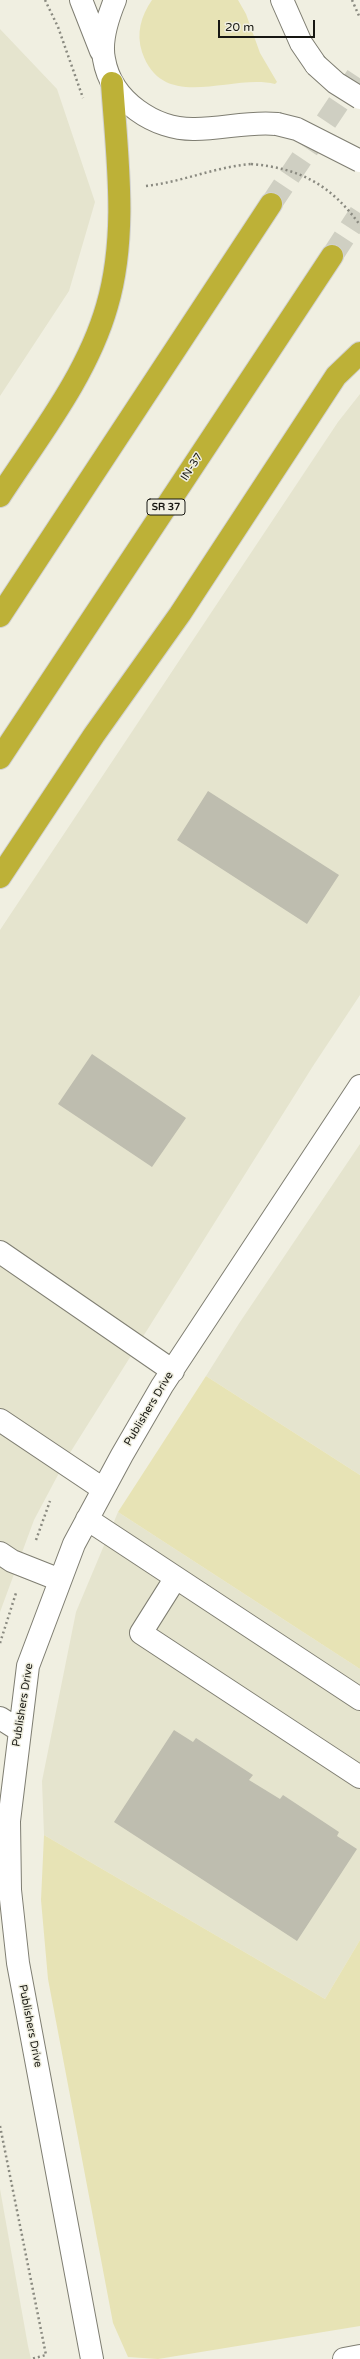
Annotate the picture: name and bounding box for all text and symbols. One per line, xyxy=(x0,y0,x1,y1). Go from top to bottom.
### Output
scale bar xyxy=(220,12,317,38)
text: 20 m xyxy=(225,20,254,34)
street label: IN-37 xyxy=(178,451,206,483)
road number: SR 37 xyxy=(147,499,185,515)
street label: Publishers Drive xyxy=(122,1370,176,1448)
street label: Publishers Drive xyxy=(10,1662,36,1748)
street label: Publishers Drive xyxy=(15,1983,45,2069)

